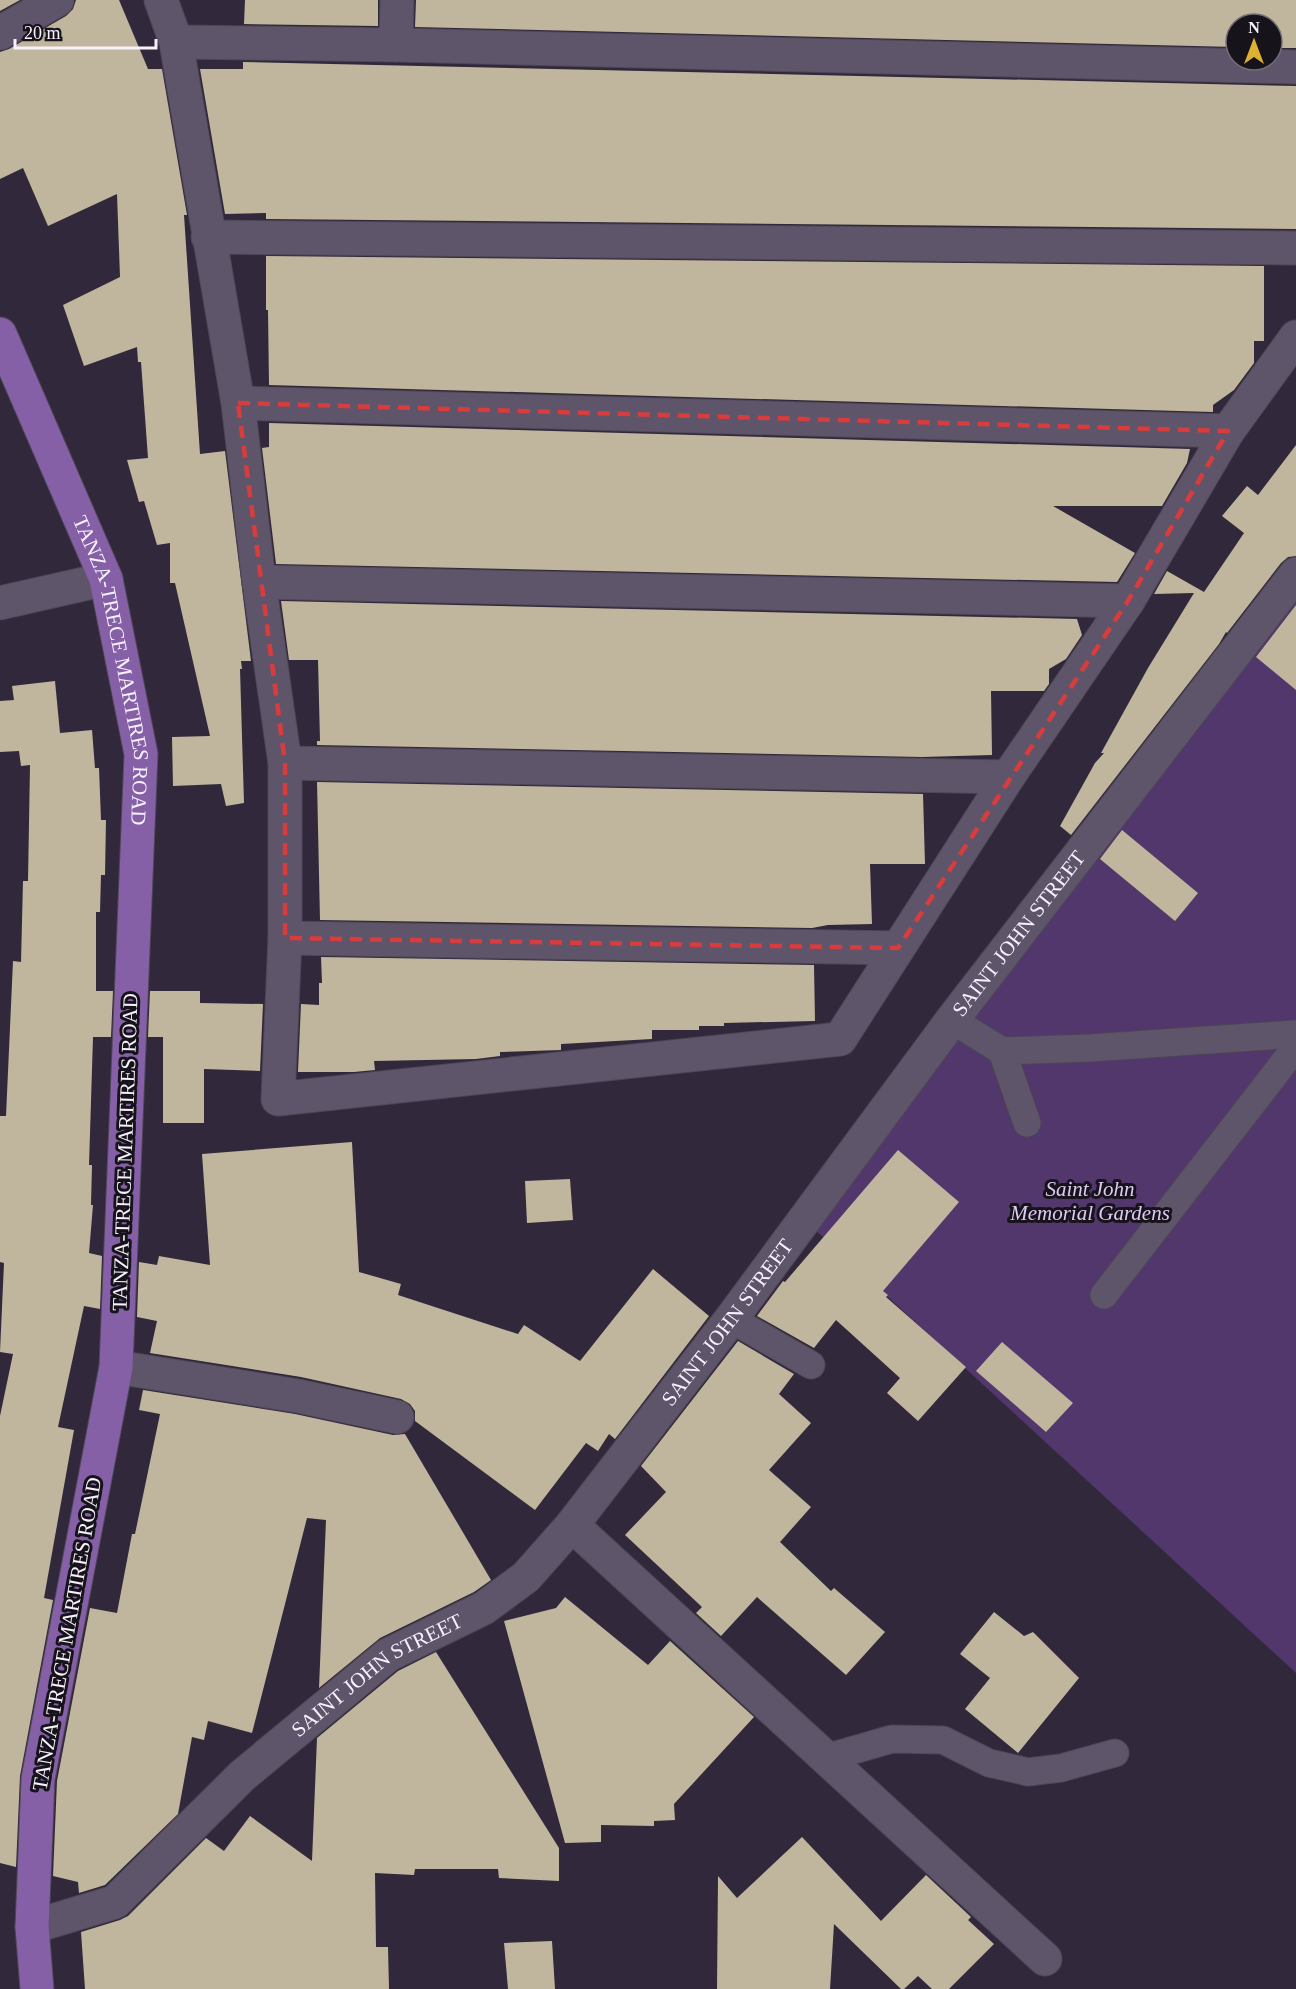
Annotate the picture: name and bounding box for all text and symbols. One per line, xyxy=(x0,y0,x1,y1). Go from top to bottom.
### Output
scale bar xyxy=(15,12,156,50)
north arrow xyxy=(1224,12,1284,72)
text: N xyxy=(1248,19,1260,36)
text: 20 m xyxy=(24,23,61,43)
street label: TANZA-TRECE MARTIRES ROAD xyxy=(68,512,153,826)
street label: SAINT JOHN STREET xyxy=(947,846,1090,1021)
street label: TANZA-TRECE MARTIRES ROAD xyxy=(107,993,143,1311)
park label: Saint John Memorial Gardens xyxy=(1009,1177,1170,1225)
street label: SAINT JOHN STREET xyxy=(657,1234,798,1410)
street label: TANZA-TRECE MARTIRES ROAD xyxy=(28,1475,106,1793)
street label: SAINT JOHN STREET xyxy=(287,1608,466,1742)

